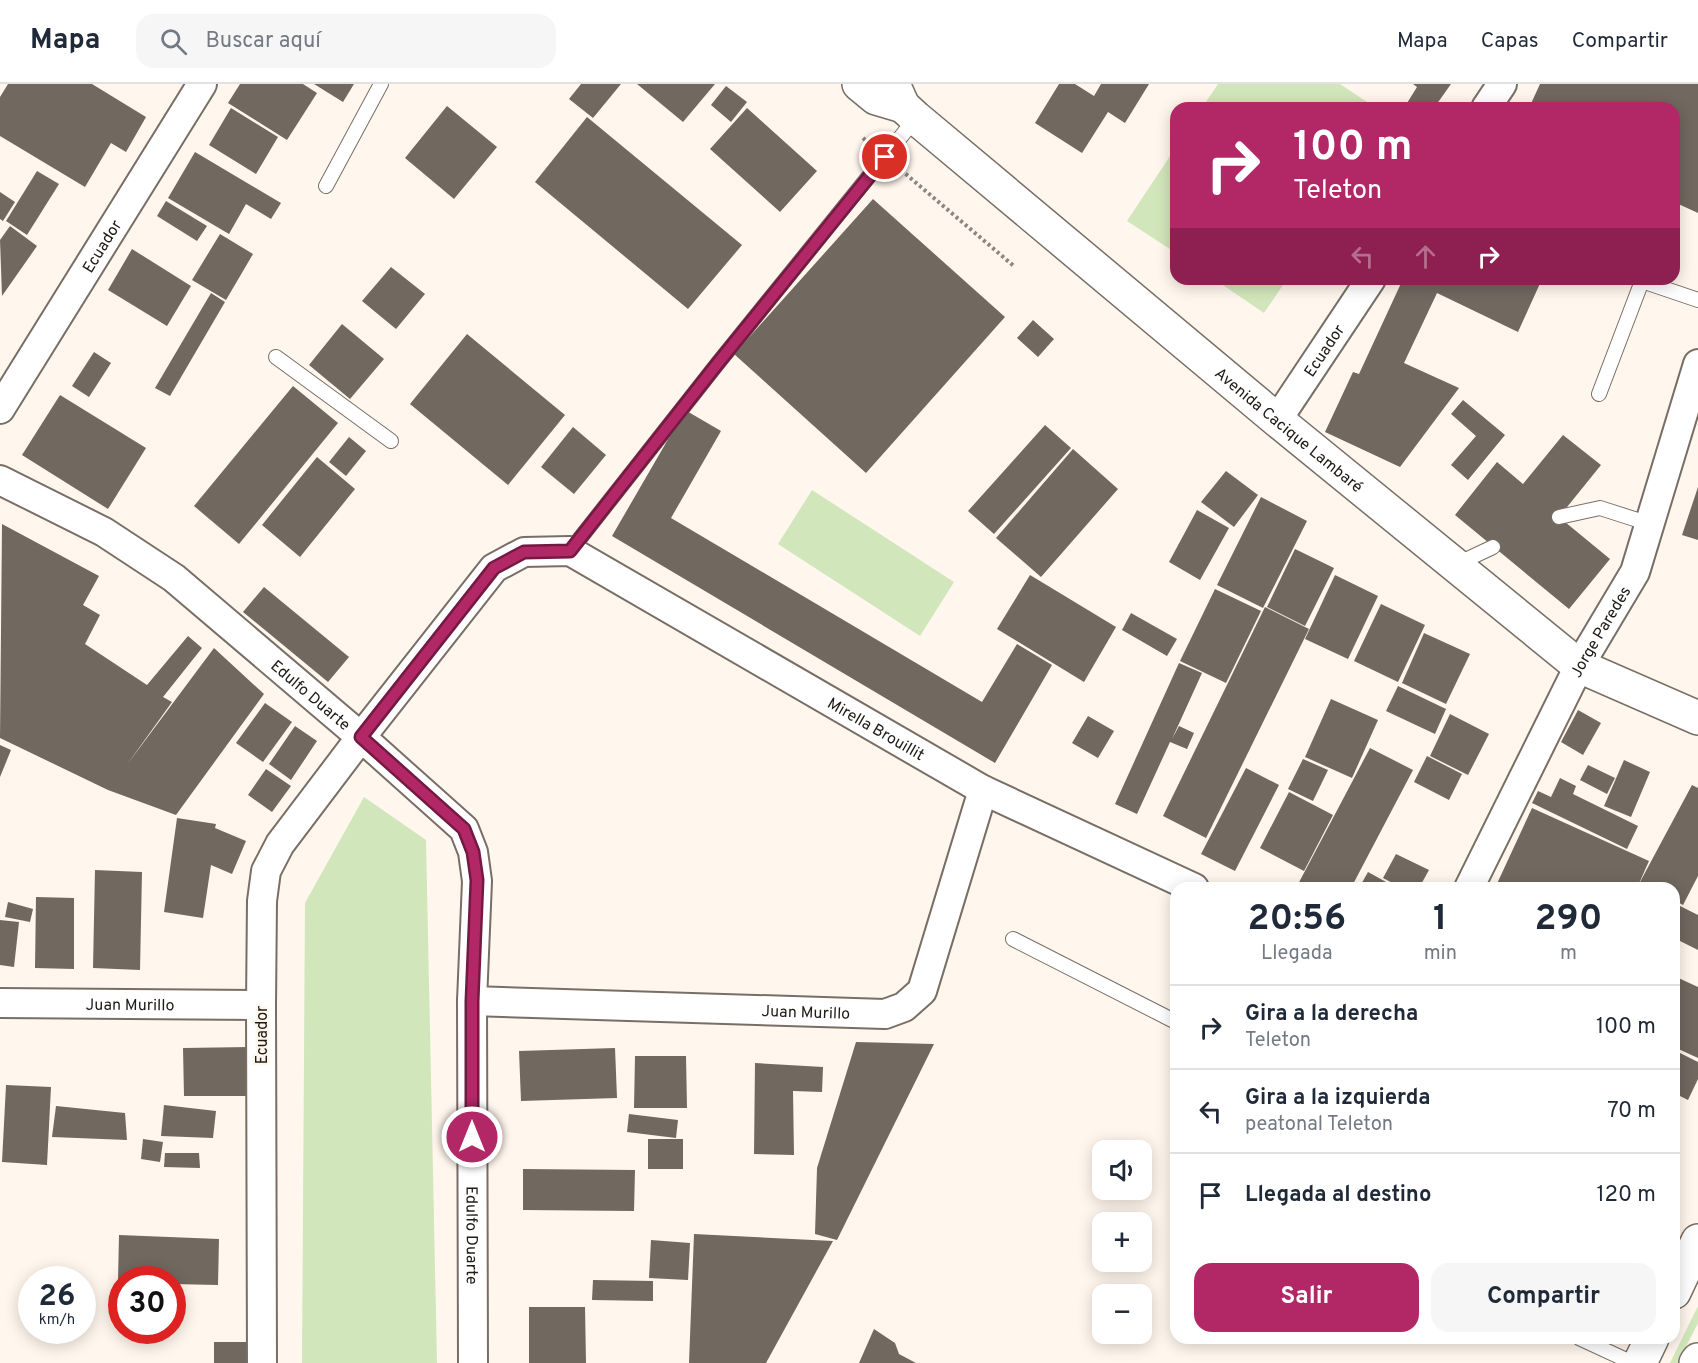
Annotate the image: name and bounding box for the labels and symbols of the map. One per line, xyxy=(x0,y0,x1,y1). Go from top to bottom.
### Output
pin xyxy=(859,131,910,182)
street label: Ecuador xyxy=(79,217,127,277)
street label: Ecuador xyxy=(1301,321,1350,381)
street label: Avenida Cacique Lambaré xyxy=(1210,364,1366,498)
street label: Jorge Paredes xyxy=(1567,583,1636,681)
street label: Edulfo Duarte xyxy=(266,657,354,736)
street label: Mirella Brouillit xyxy=(823,694,928,766)
street label: Juan Murillo xyxy=(85,996,175,1016)
street label: Juan Murillo xyxy=(761,1002,851,1025)
street label: Ecuador xyxy=(253,1006,273,1064)
position arrow xyxy=(440,1105,504,1169)
street label: Edulfo Duarte xyxy=(461,1186,481,1285)
speed limit sign: 30 xyxy=(108,1266,186,1344)

